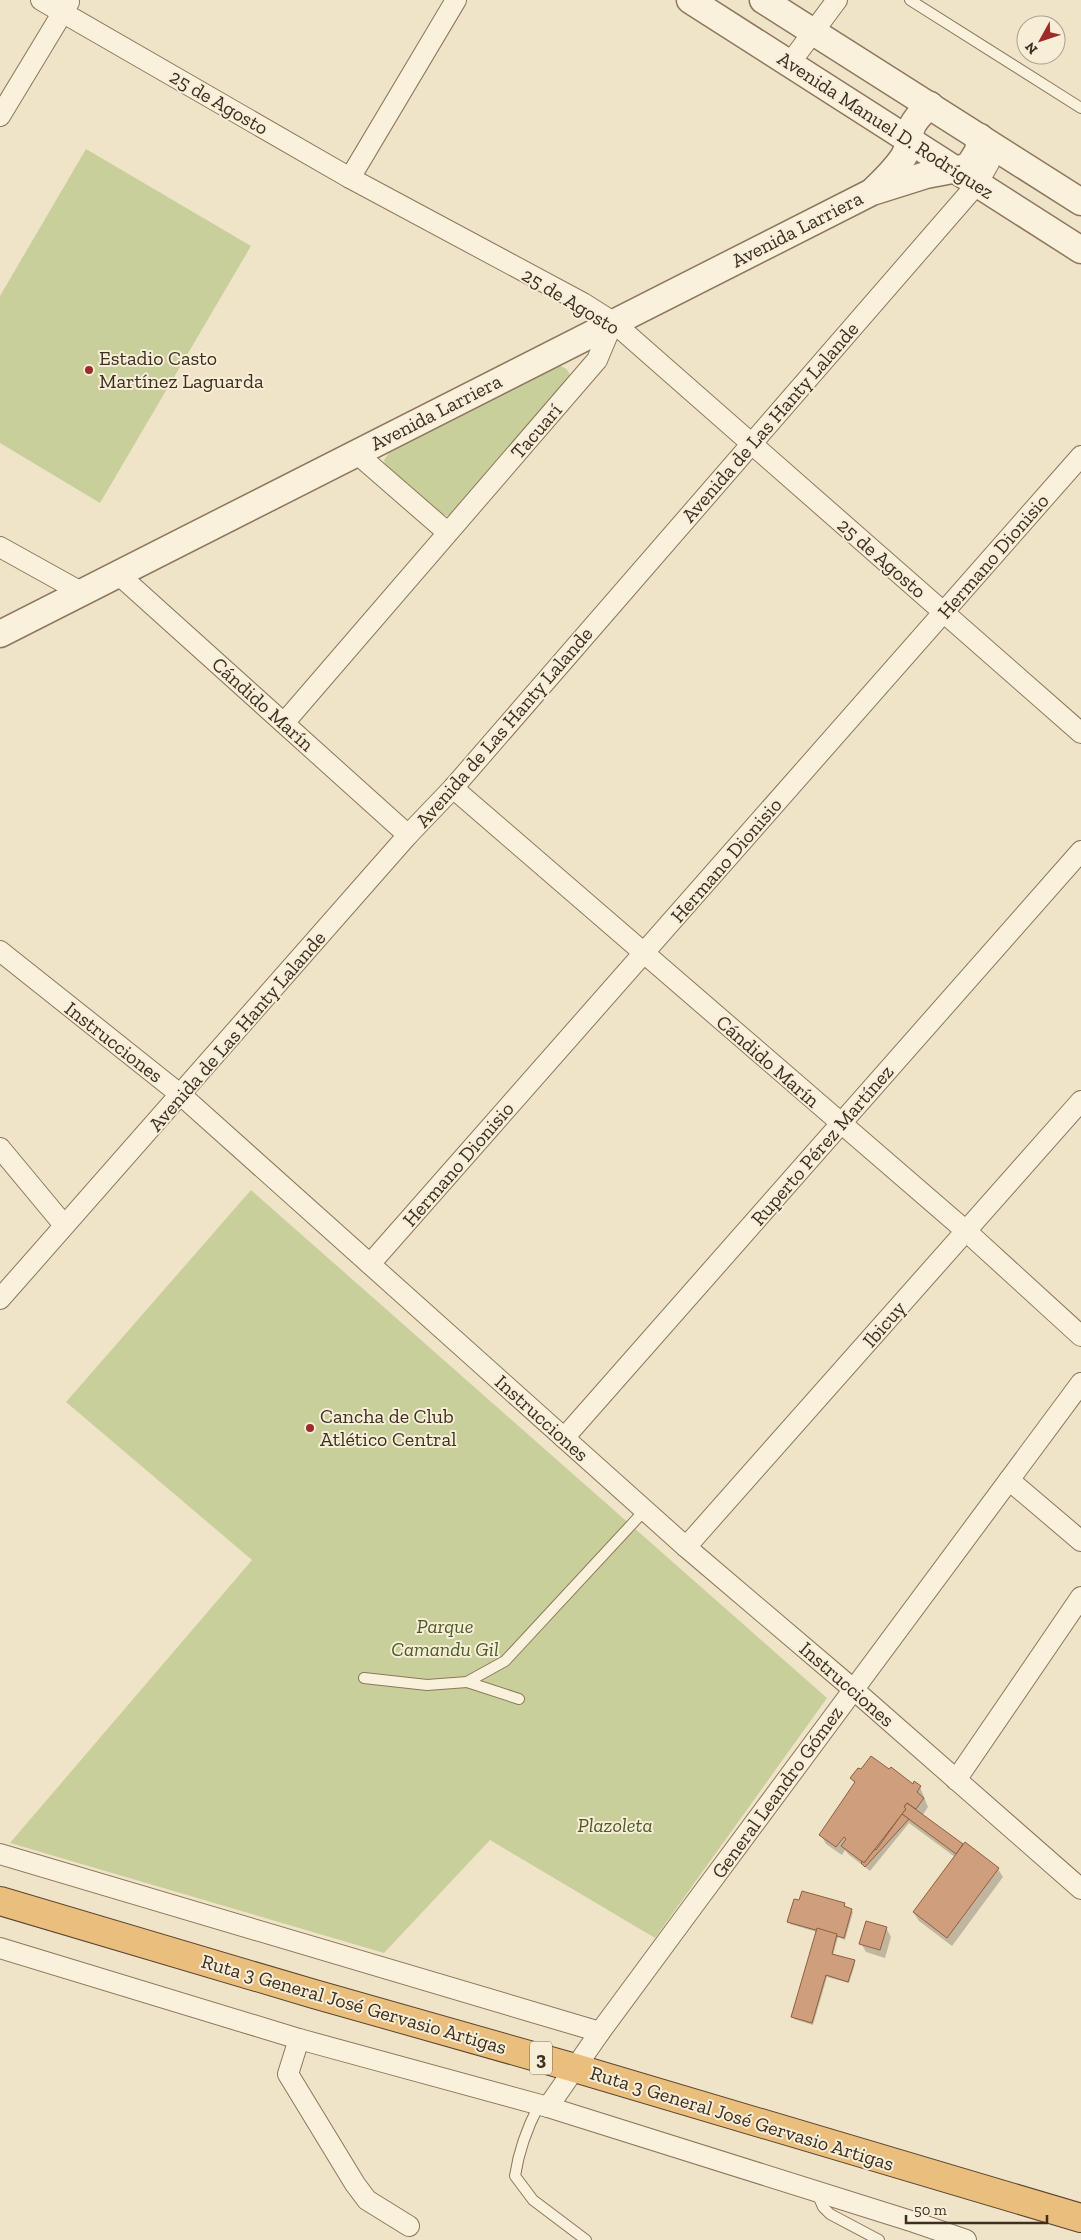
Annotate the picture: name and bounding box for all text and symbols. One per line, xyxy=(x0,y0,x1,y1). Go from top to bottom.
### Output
north arrow xyxy=(1016,15,1066,65)
text: N xyxy=(1021,38,1041,58)
street label: Avenida Manuel D. Rodríguez xyxy=(773,46,999,204)
street label: 25 de Agosto xyxy=(165,64,273,140)
street label: Avenida Larriera xyxy=(727,185,867,272)
street label: 25 de Agosto xyxy=(518,262,624,340)
street label: Avenida de Las Hanty Lalande xyxy=(677,317,863,527)
place label: Estadio Casto Martínez Laguarda xyxy=(99,346,264,393)
marker: Estadio Casto Martínez Laguarda xyxy=(83,364,95,376)
street label: Avenida Larriera xyxy=(366,368,506,455)
street label: Tacuarí xyxy=(505,398,567,464)
street label: Hermano Dionisio xyxy=(932,489,1054,623)
street label: 25 de Agosto xyxy=(833,513,931,603)
street label: Avenida de Las Hanty Lalande xyxy=(411,622,597,832)
street label: Cándido Marín xyxy=(207,652,319,756)
street label: Hermano Dionisio xyxy=(665,793,787,927)
street label: Avenida de Las Hanty Lalande xyxy=(144,926,330,1136)
street label: Instrucciones xyxy=(60,996,168,1088)
street label: Cándido Marín xyxy=(711,1010,825,1113)
street label: Ruperto Pérez Martínez xyxy=(746,1060,898,1230)
street label: Hermano Dionisio xyxy=(397,1097,519,1231)
street label: Ibicuy xyxy=(858,1295,911,1352)
street label: Instrucciones xyxy=(490,1370,594,1466)
place label: Cancha de Club Atlético Central xyxy=(320,1404,457,1451)
marker: Cancha de Club Atlético Central xyxy=(304,1422,316,1434)
park label: Parque Camandu Gil xyxy=(391,1614,499,1661)
street label: Instrucciones xyxy=(795,1636,899,1732)
street label: General Leandro Gómez xyxy=(706,1701,848,1883)
park label: Plazoleta xyxy=(577,1813,653,1837)
street label: Ruta 3 General José Gervasio Artigas xyxy=(199,1949,509,2059)
road number: 3 xyxy=(530,2042,552,2074)
street label: Ruta 3 General José Gervasio Artigas xyxy=(587,2060,897,2176)
scale bar xyxy=(906,2192,1047,2224)
text: 50 m xyxy=(914,2201,947,2219)

